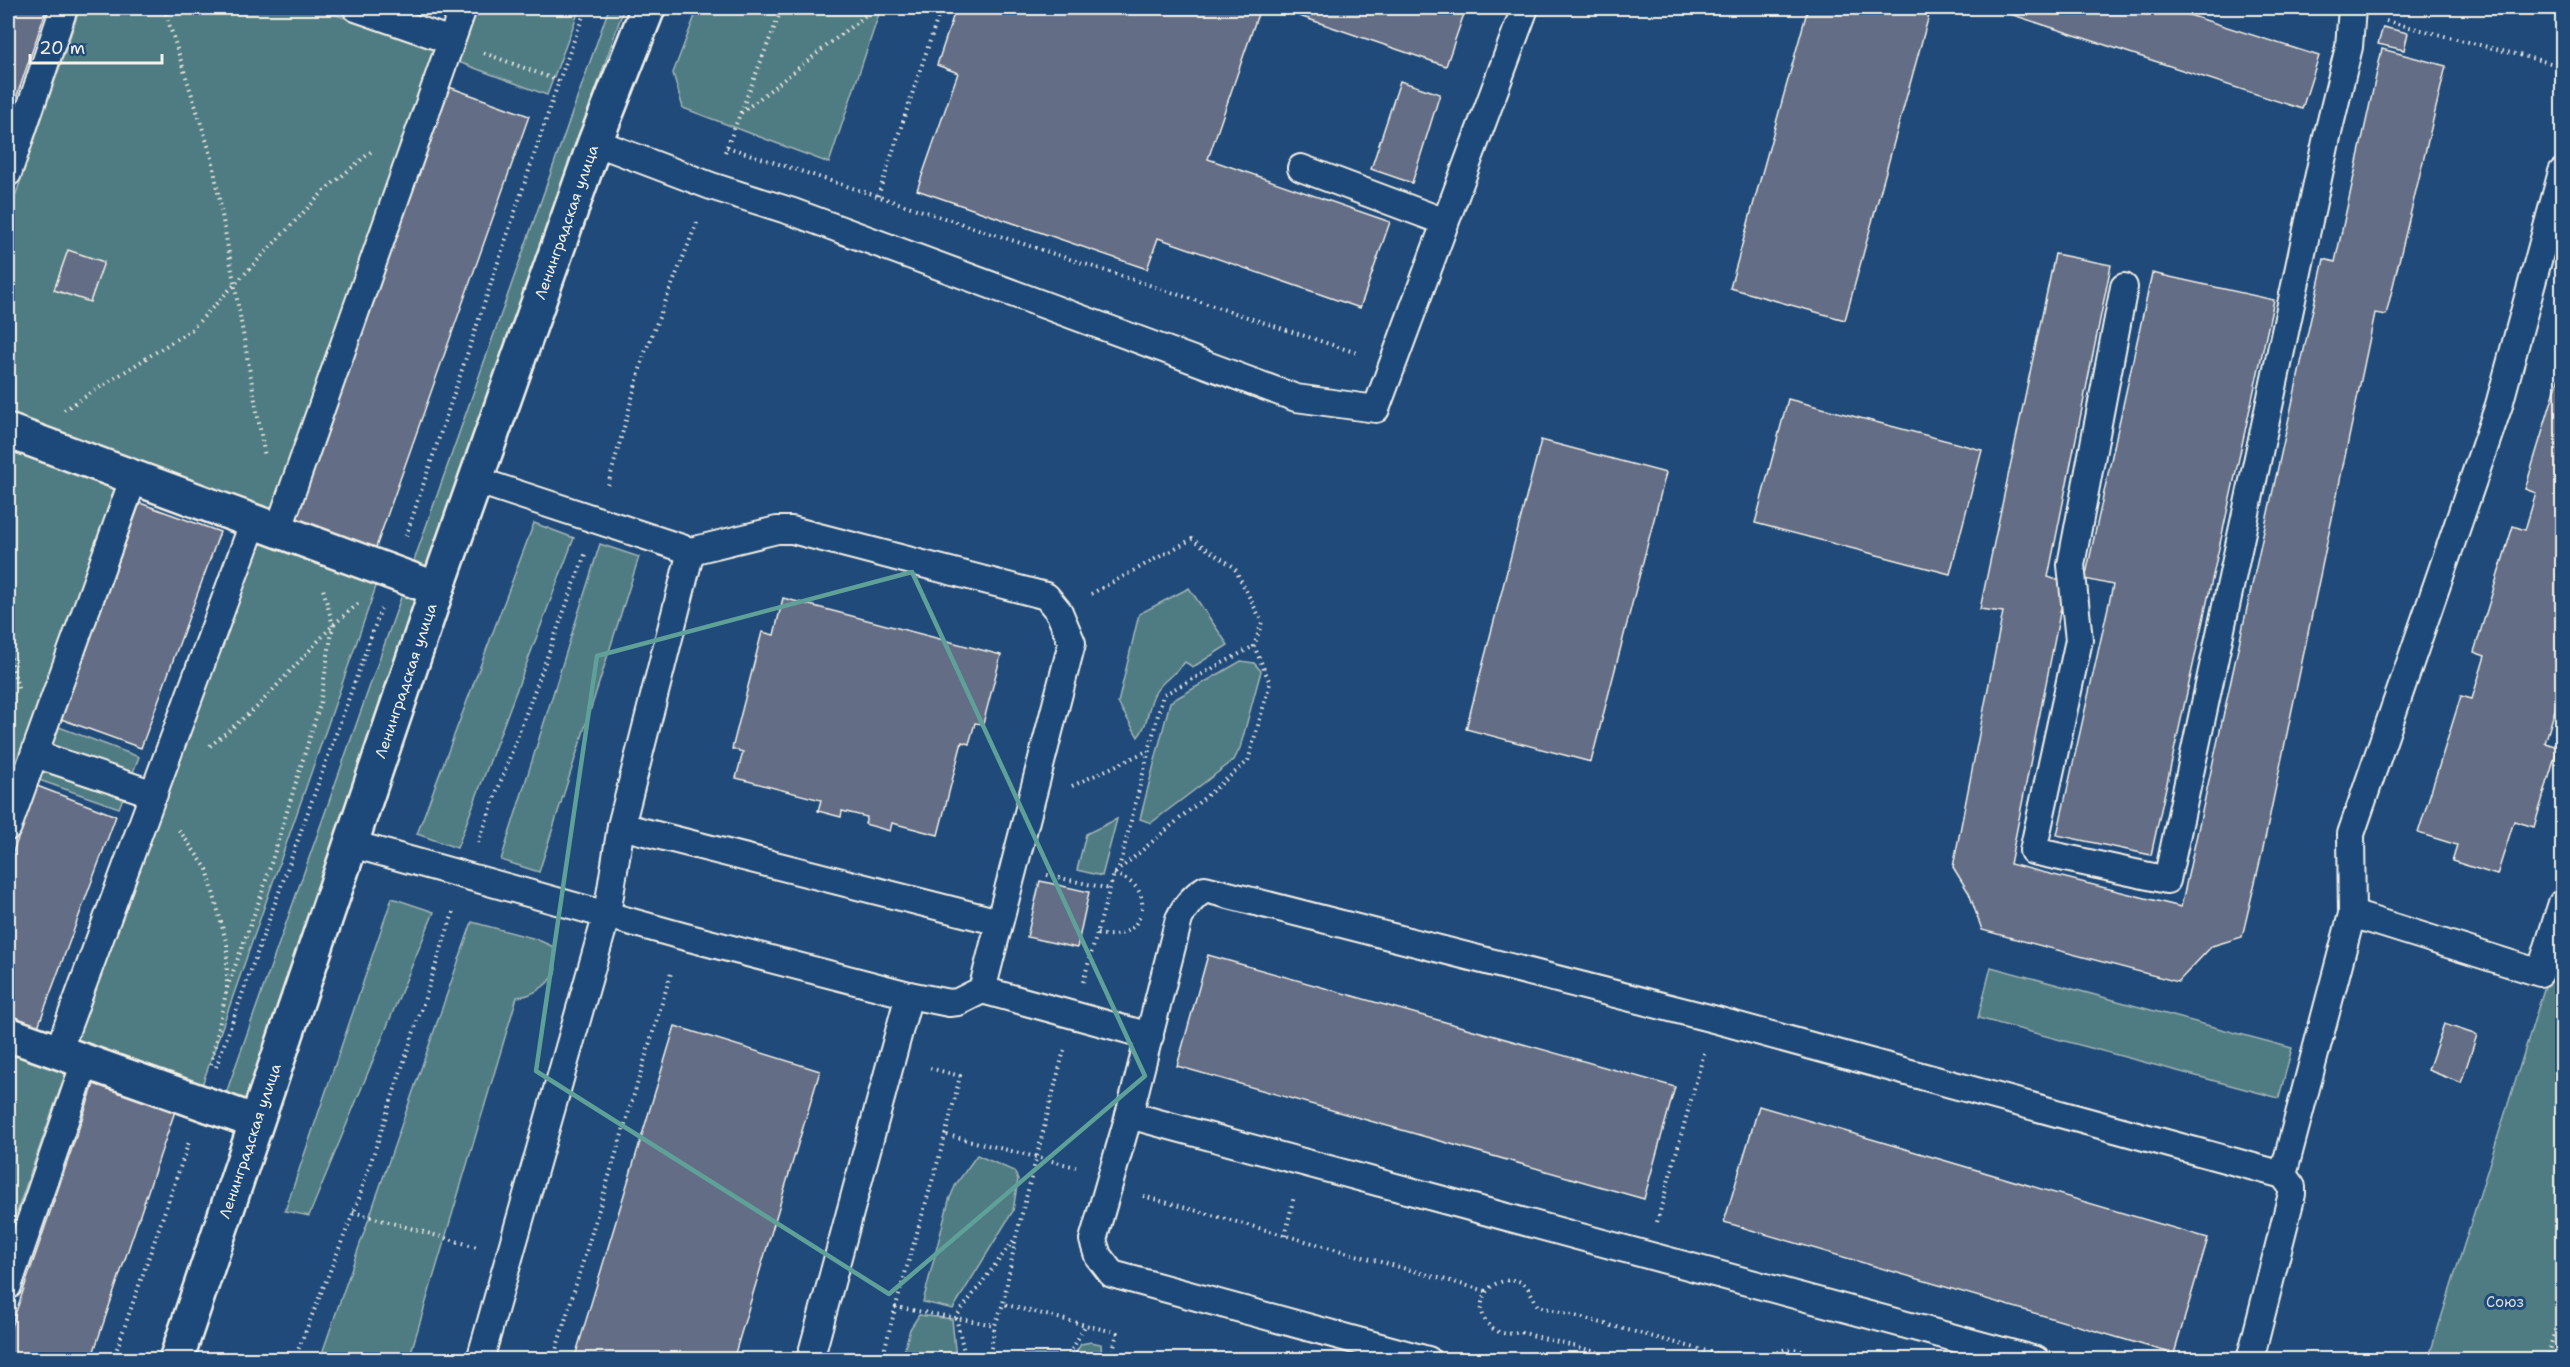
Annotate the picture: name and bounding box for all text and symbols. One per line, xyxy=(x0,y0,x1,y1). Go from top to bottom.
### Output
scale bar xyxy=(30,27,162,65)
text: 20 m xyxy=(39,36,85,60)
street label: Ленинградская улица xyxy=(530,142,603,302)
street label: Ленинградская улица xyxy=(370,600,442,761)
street label: Ленинградская улица xyxy=(215,1060,286,1221)
park label: Союз xyxy=(2486,1292,2524,1312)

